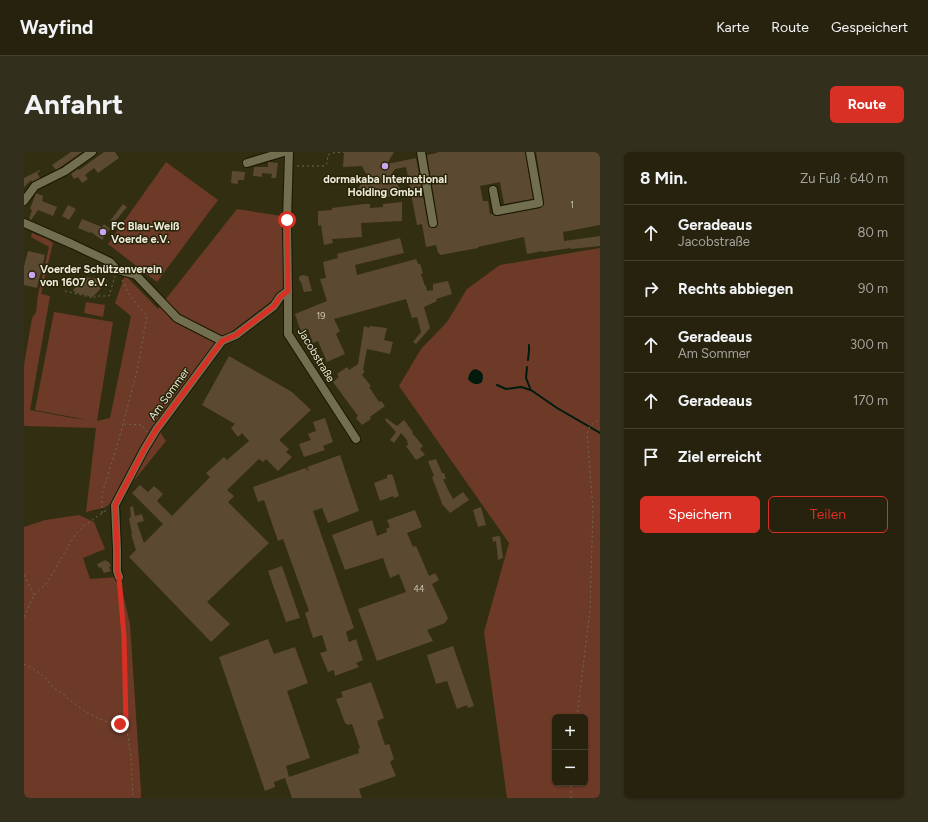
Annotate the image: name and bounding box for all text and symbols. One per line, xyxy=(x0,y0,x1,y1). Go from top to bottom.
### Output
text: Wayfind xyxy=(20,16,93,39)
text: Karte xyxy=(716,19,749,36)
text: Route xyxy=(771,19,809,36)
text: Gespeichert xyxy=(831,19,908,36)
button: Route xyxy=(830,86,904,123)
text: Anfahrt xyxy=(24,87,123,121)
marker: dormakaba International Holding GmbH xyxy=(380,161,390,171)
text: 8 Min. xyxy=(640,168,687,188)
text: Zu Fuß · 640 m xyxy=(800,171,888,186)
place label: dormakaba International Holding GmbH xyxy=(323,173,447,199)
house number: 1 xyxy=(570,199,574,210)
route start xyxy=(278,211,296,229)
text: Geradeaus xyxy=(678,216,752,234)
place label: FC Blau-Weiß Voerde e.V. xyxy=(111,220,180,246)
icon: ahead xyxy=(640,222,662,244)
text: 80 m xyxy=(857,225,888,240)
marker: FC Blau-Weiß Voerde e.V. xyxy=(98,227,108,237)
text: Jacobstraße xyxy=(678,234,750,249)
place label: Voerder Schützenverein von 1607 e.V. xyxy=(40,263,162,289)
marker: Voerder Schützenverein von 1607 e.V. xyxy=(27,270,37,280)
icon: right xyxy=(640,278,662,300)
text: Rechts abbiegen xyxy=(678,280,793,298)
text: 90 m xyxy=(858,281,888,296)
house number: 19 xyxy=(317,310,325,321)
street label: Jacobstraße xyxy=(295,326,337,384)
text: Geradeaus xyxy=(678,328,752,346)
icon: ahead xyxy=(640,334,662,356)
text: 300 m xyxy=(850,337,888,352)
text: Am Sommer xyxy=(678,346,750,361)
street label: Am Sommer xyxy=(146,365,192,423)
icon: ahead xyxy=(640,390,662,412)
text: Geradeaus xyxy=(678,392,752,410)
text: 170 m xyxy=(853,393,888,408)
icon: arrive xyxy=(640,446,662,468)
text: Ziel erreicht xyxy=(678,448,762,466)
button: Speichern xyxy=(640,496,760,533)
button: Teilen xyxy=(768,496,888,533)
house number: 44 xyxy=(413,583,425,594)
map controls xyxy=(552,714,588,786)
button: + xyxy=(552,714,588,750)
route end xyxy=(111,715,129,733)
button: − xyxy=(552,750,588,786)

